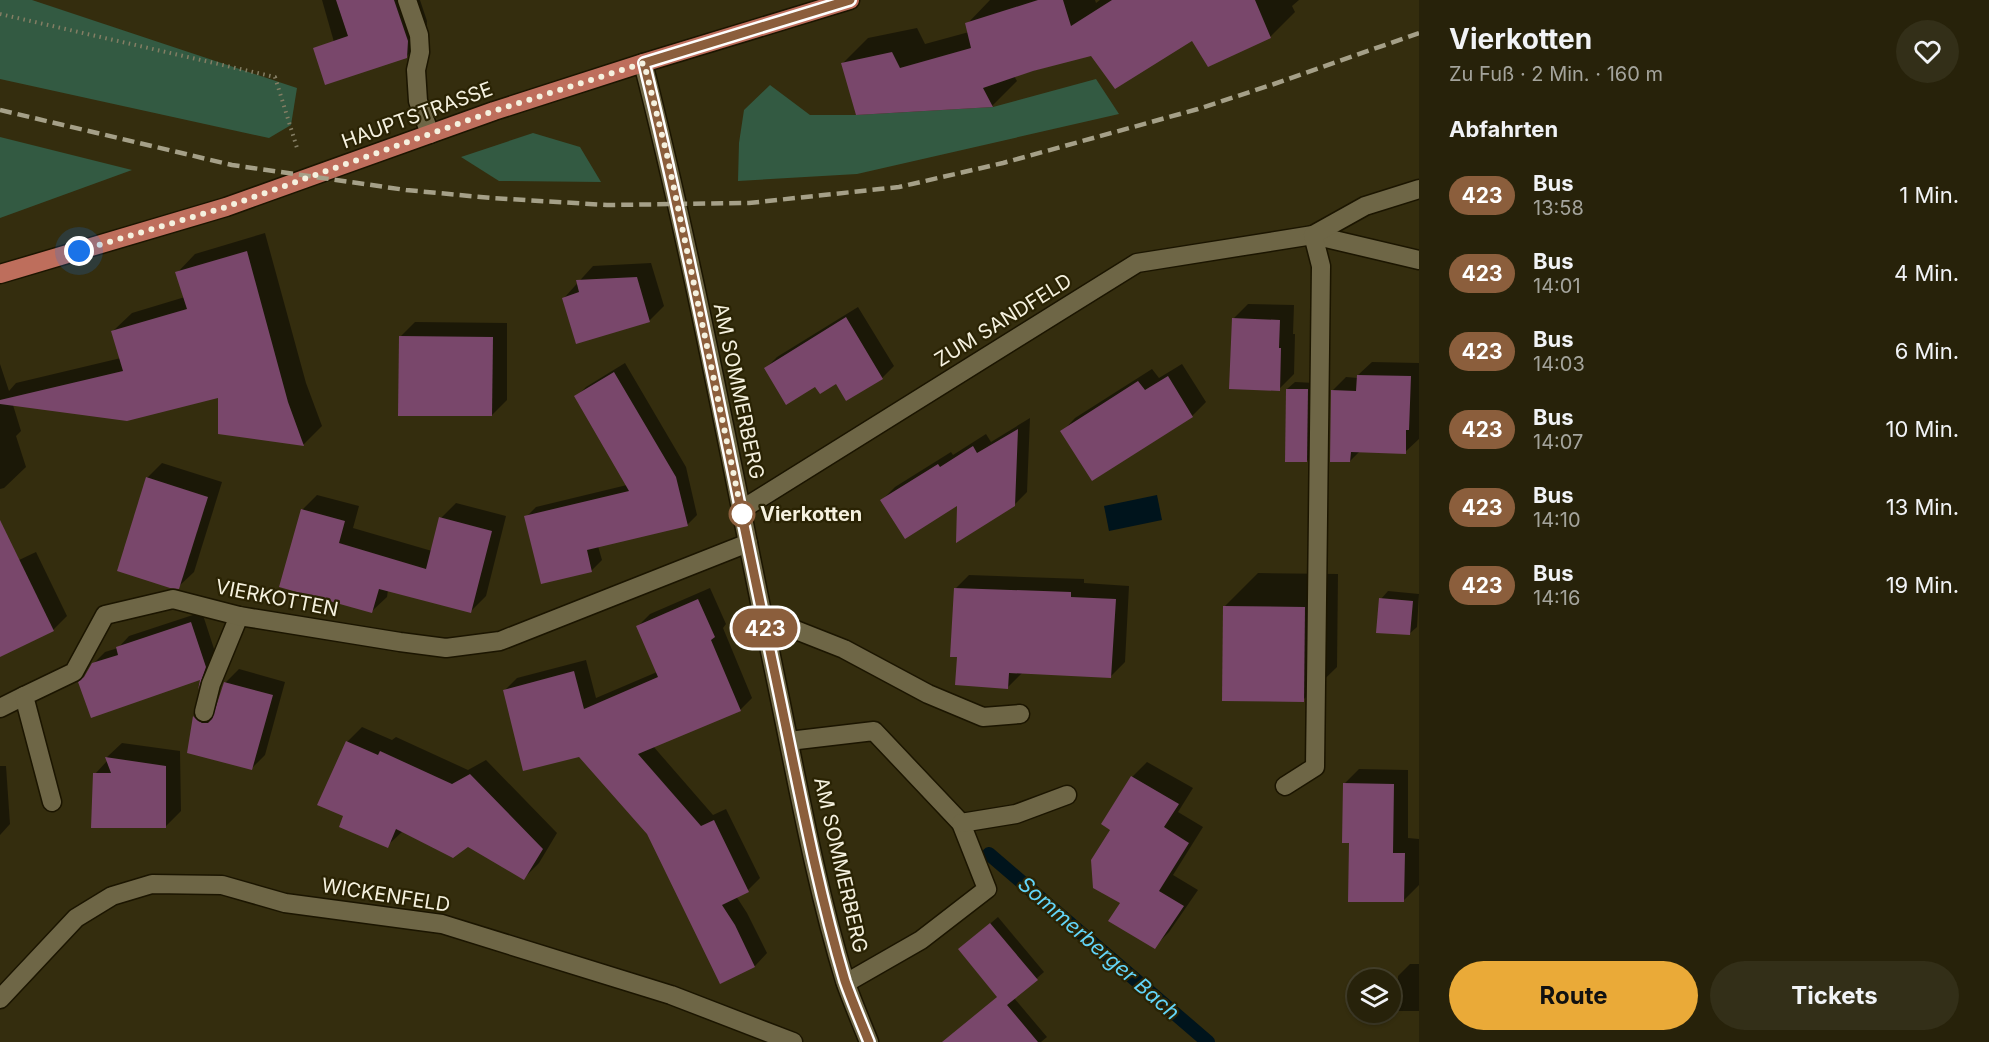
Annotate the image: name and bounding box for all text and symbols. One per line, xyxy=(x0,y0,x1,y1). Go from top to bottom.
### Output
button: heart xyxy=(1896,20,1959,83)
text: Vierkotten xyxy=(1449,22,1592,56)
text: Zu Fuß · 2 Min. · 160 m xyxy=(1449,62,1663,86)
street label: HAUPTSTRASSE xyxy=(338,77,496,153)
text: Abfahrten xyxy=(1449,116,1558,142)
text: Bus xyxy=(1533,170,1574,196)
text: 1 Min. xyxy=(1899,182,1959,208)
text: 423 xyxy=(1462,183,1503,208)
text: 13:58 xyxy=(1533,196,1584,220)
your location xyxy=(64,236,94,266)
text: Bus xyxy=(1533,248,1574,274)
text: 4 Min. xyxy=(1894,260,1959,286)
text: 423 xyxy=(1462,261,1503,286)
street label: ZUM SANDFELD xyxy=(930,268,1076,372)
text: 14:01 xyxy=(1533,274,1581,298)
street label: AM SOMMERBERG xyxy=(709,301,769,481)
text: Bus xyxy=(1533,326,1574,352)
text: 6 Min. xyxy=(1895,338,1959,364)
text: 423 xyxy=(1462,339,1503,364)
text: 14:03 xyxy=(1533,352,1585,376)
text: Bus xyxy=(1533,404,1574,430)
text: 10 Min. xyxy=(1885,416,1959,442)
text: 423 xyxy=(1462,417,1503,442)
text: 14:07 xyxy=(1533,430,1583,454)
text: Bus xyxy=(1533,482,1574,508)
text: 13 Min. xyxy=(1886,494,1959,520)
text: 423 xyxy=(1462,495,1503,520)
marker: Vierkotten xyxy=(729,501,755,527)
place label: Vierkotten xyxy=(760,502,862,526)
text: 14:10 xyxy=(1533,508,1581,532)
text: Bus xyxy=(1533,560,1574,586)
text: 19 Min. xyxy=(1886,572,1959,598)
text: 423 xyxy=(1462,573,1503,598)
street label: VIERKOTTEN xyxy=(214,574,340,622)
text: 14:16 xyxy=(1533,586,1580,610)
line badge: 423 xyxy=(730,608,800,648)
text: 423 xyxy=(745,616,786,641)
street label: AM SOMMERBERG xyxy=(809,775,873,955)
water label: Sommerberger Bach xyxy=(1013,871,1185,1025)
street label: WICKENFELD xyxy=(320,873,452,917)
button: Route xyxy=(1449,961,1698,1030)
button: Tickets xyxy=(1710,961,1959,1030)
map controls xyxy=(1347,969,1401,1023)
button: layers xyxy=(1347,969,1401,1023)

